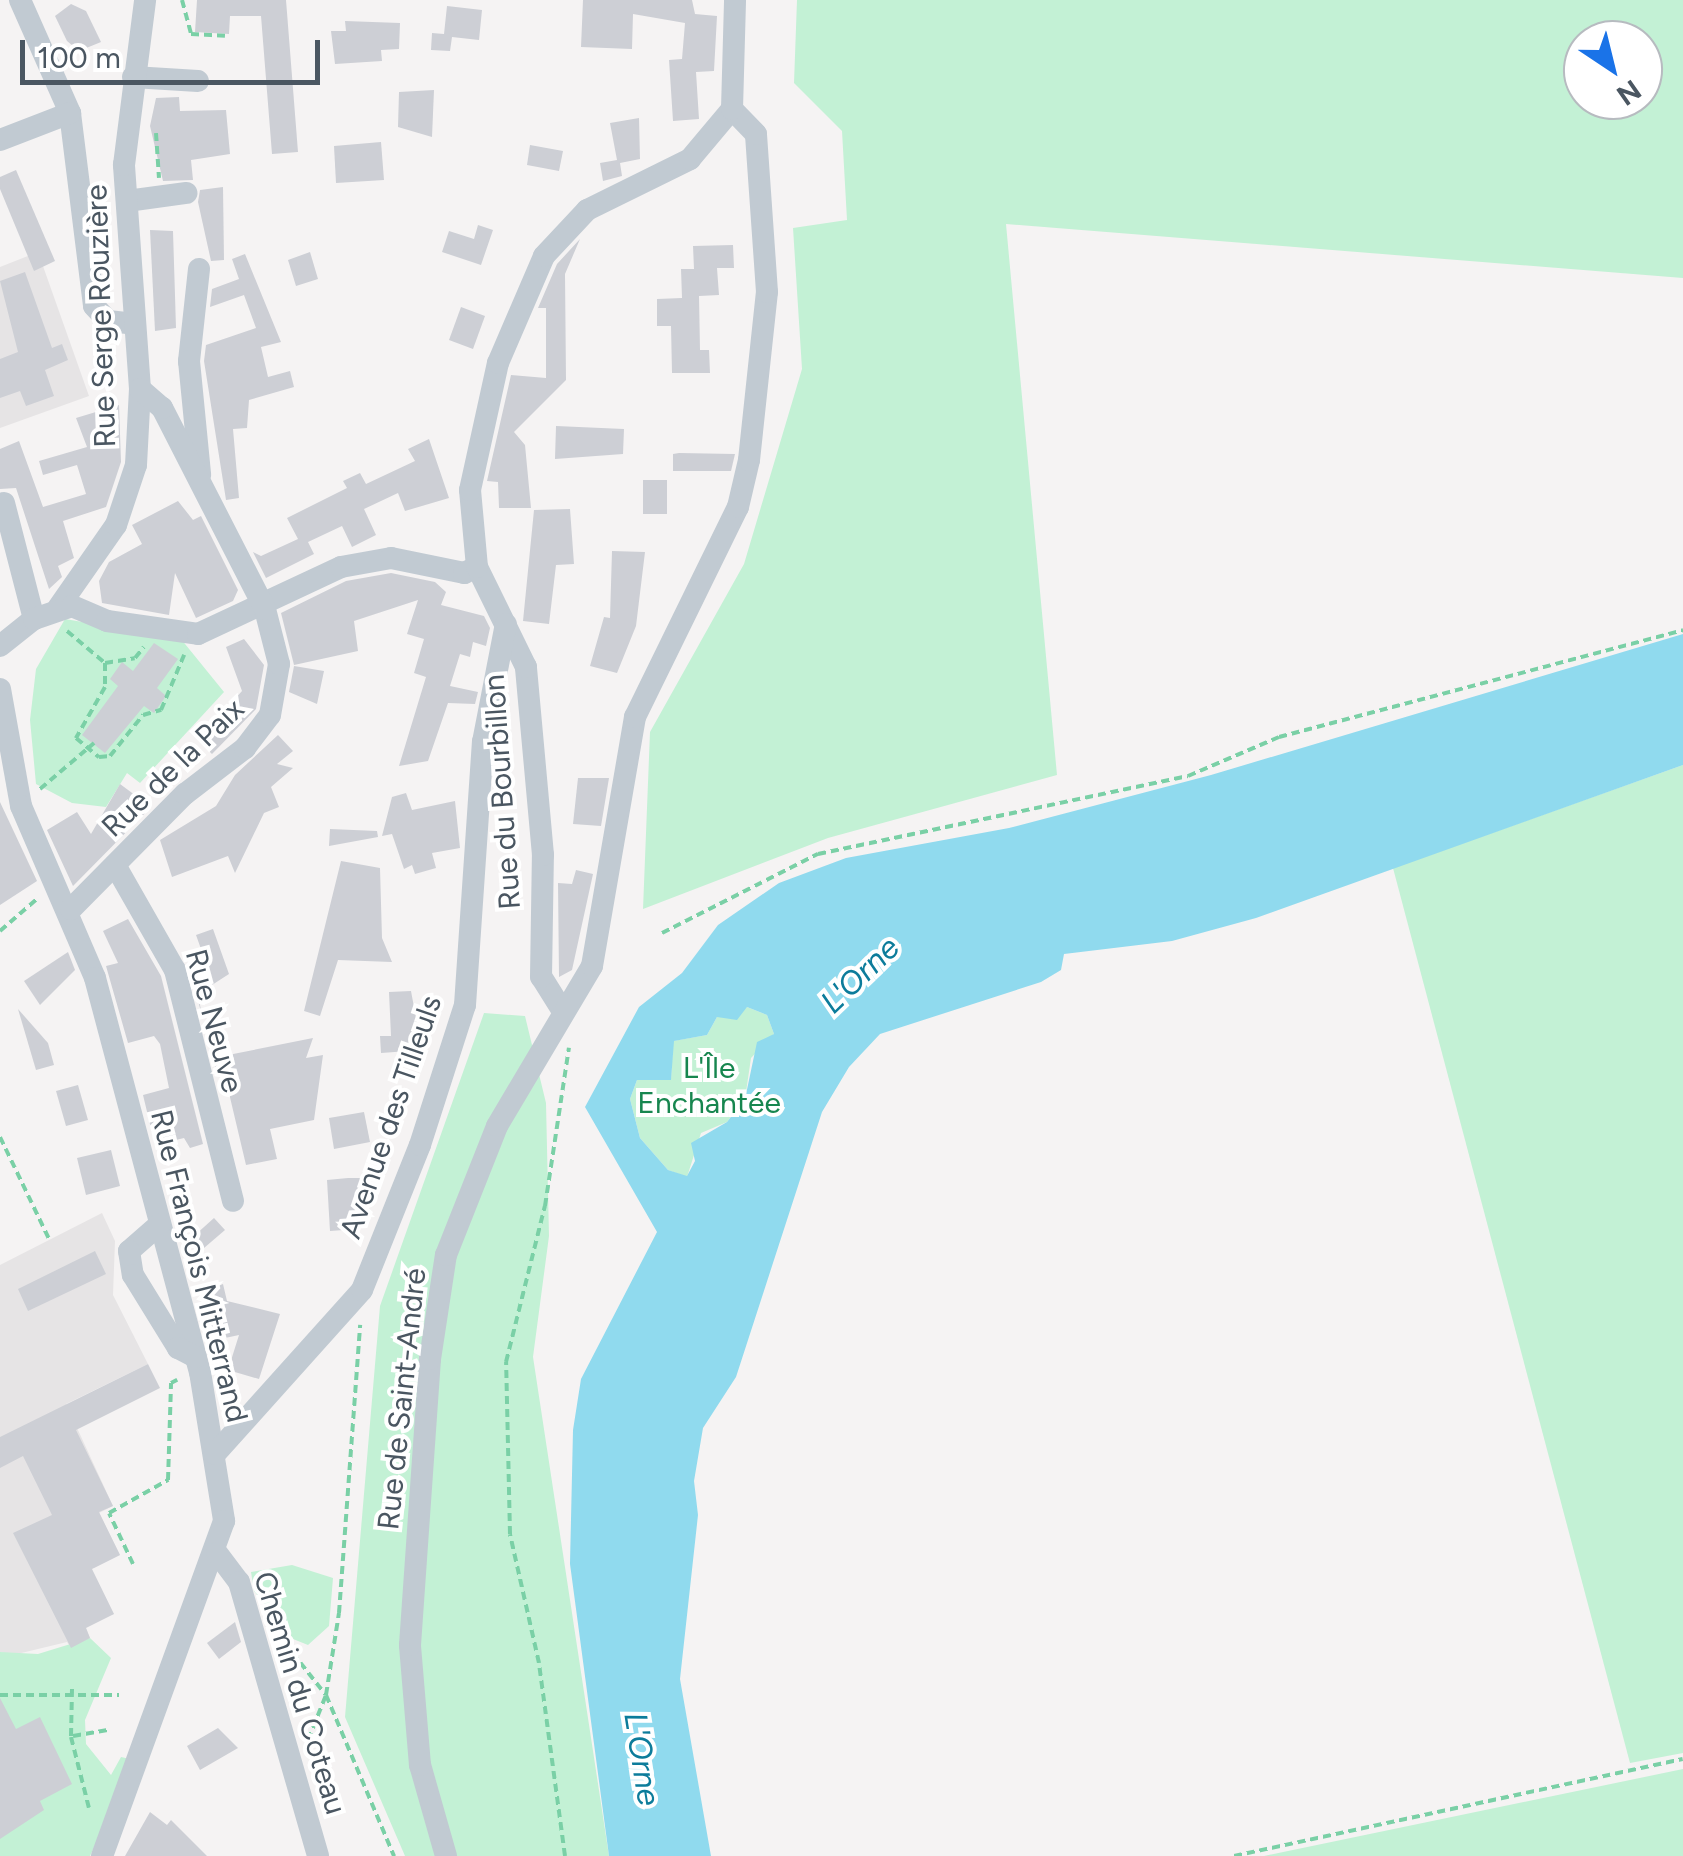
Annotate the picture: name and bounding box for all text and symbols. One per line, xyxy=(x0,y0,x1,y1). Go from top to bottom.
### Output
scale bar xyxy=(25,20,325,82)
north arrow xyxy=(1563,20,1663,120)
text: 100 m xyxy=(37,39,121,76)
text: N xyxy=(1610,73,1648,113)
street label: Rue Serge Rouzière xyxy=(78,184,124,448)
street label: Rue du Bourbillon xyxy=(476,673,528,911)
street label: Rue de la Paix xyxy=(94,691,252,845)
water label: L'Orne xyxy=(813,928,907,1022)
street label: Rue Neuve xyxy=(178,945,250,1097)
street label: Avenue des Tilleuls xyxy=(333,991,449,1243)
park label: L'Île Enchantée xyxy=(637,1050,781,1120)
street label: Rue François Mitterrand xyxy=(143,1106,255,1426)
street label: Rue de Saint-André xyxy=(370,1266,434,1532)
street label: Chemin du Coteau xyxy=(246,1567,354,1819)
water label: L'Orne xyxy=(616,1710,668,1808)

